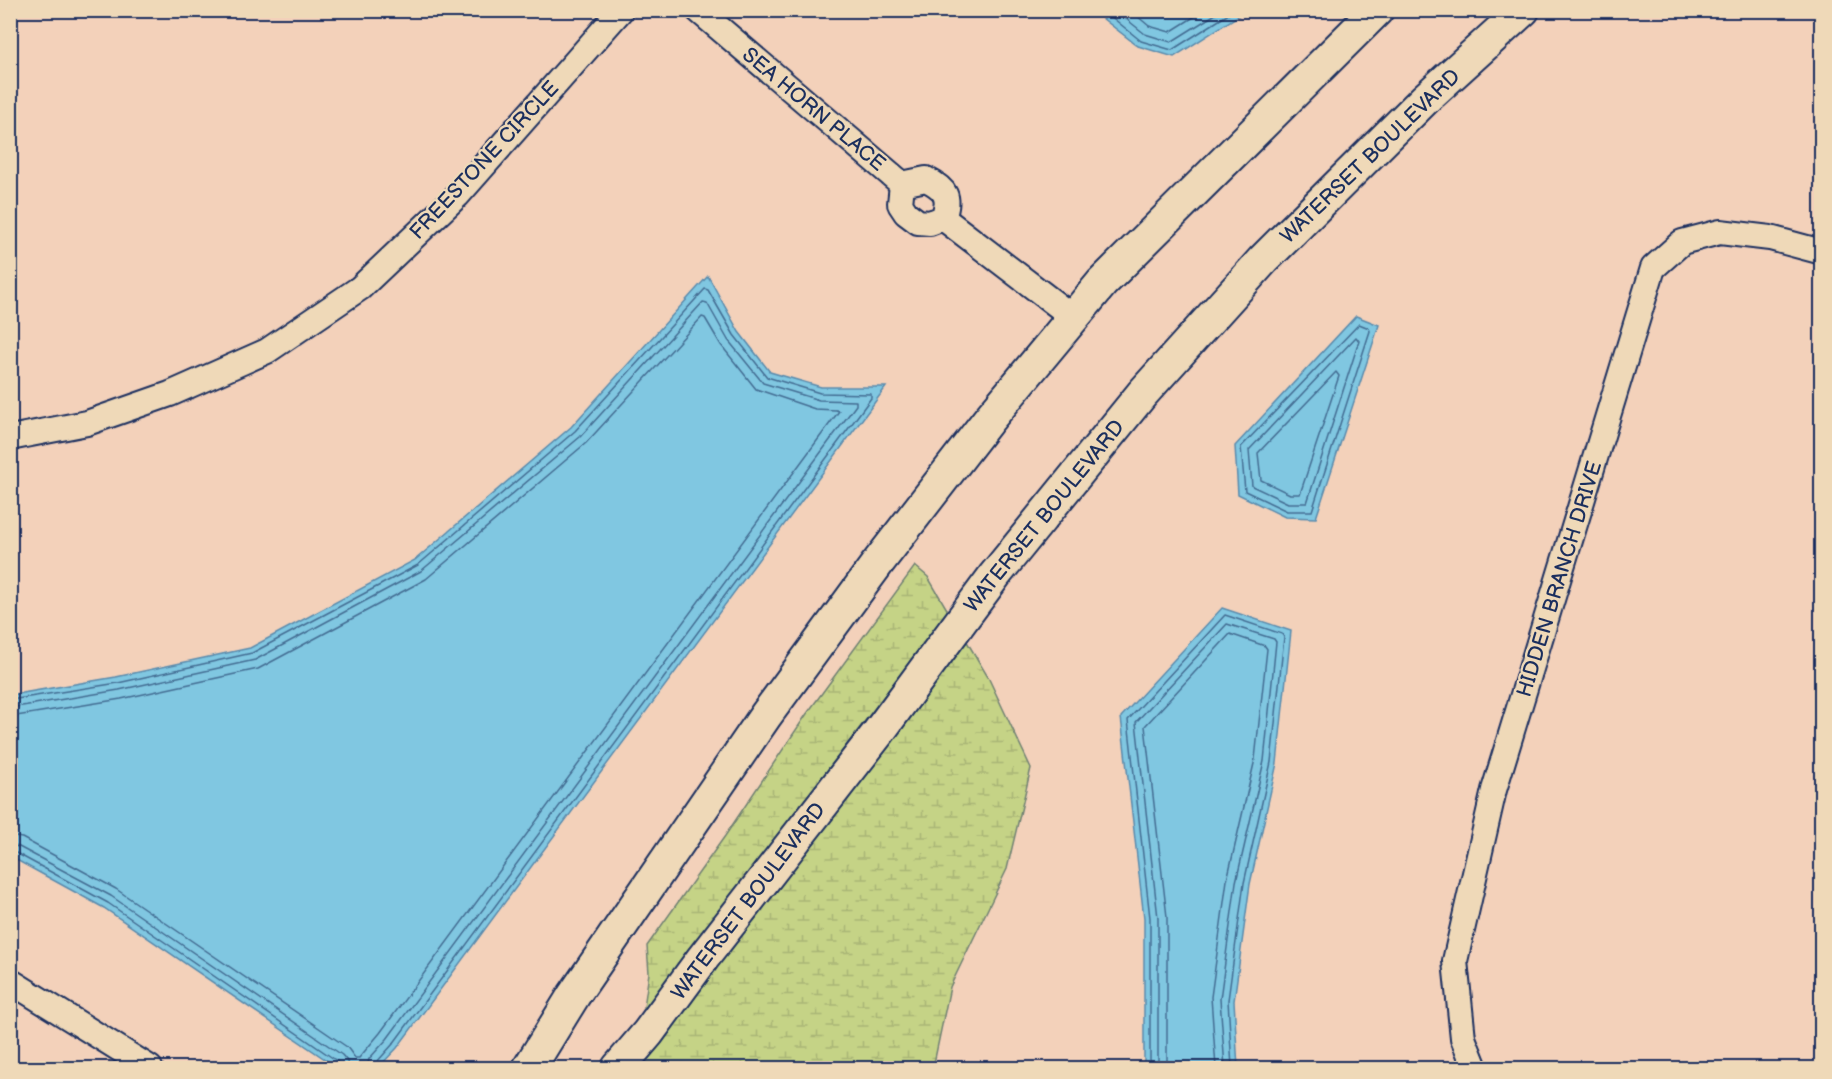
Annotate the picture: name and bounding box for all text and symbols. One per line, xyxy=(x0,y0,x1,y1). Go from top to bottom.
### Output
street label: SEA HORN PLACE xyxy=(737,42,890,177)
street label: WATERSET BOULEVARD xyxy=(1275,64,1466,249)
street label: FREESTONE CIRCLE xyxy=(405,76,564,245)
street label: WATERSET BOULEVARD xyxy=(959,415,1130,618)
street label: HIDDEN BRANCH DRIVE xyxy=(1512,458,1607,700)
street label: WATERSET BOULEVARD xyxy=(666,798,831,1005)

